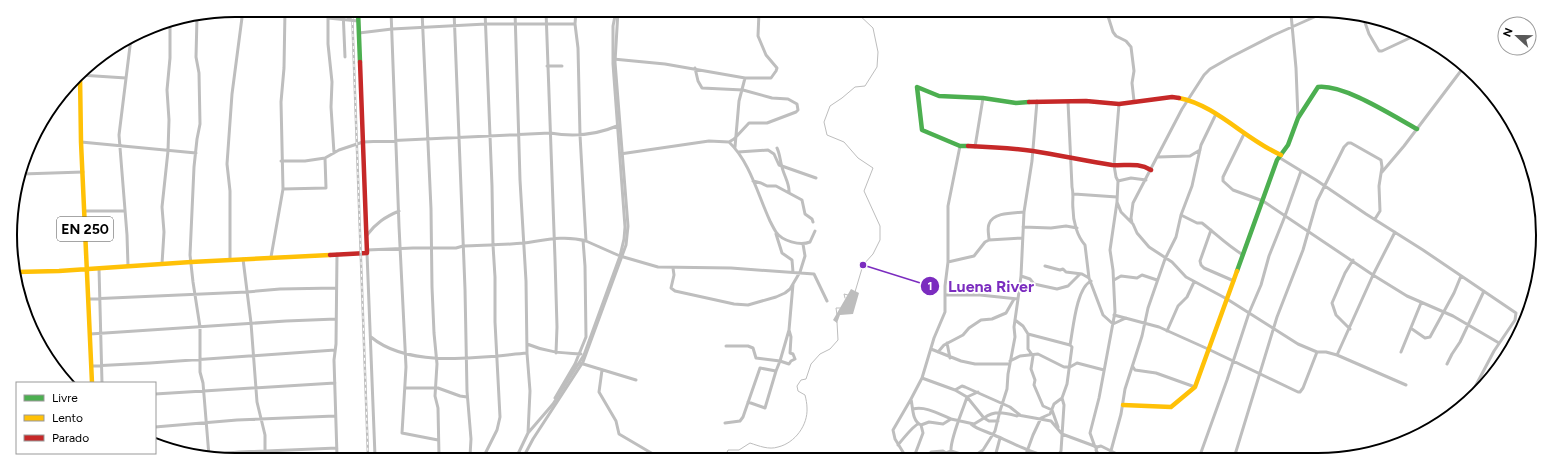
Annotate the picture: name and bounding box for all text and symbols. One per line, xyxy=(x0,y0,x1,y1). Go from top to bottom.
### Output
north arrow xyxy=(1497,16,1537,56)
text: N xyxy=(1501,26,1516,39)
road number: EN 250 xyxy=(57,217,113,241)
callout: Luena River xyxy=(920,272,1042,300)
text: Luena River xyxy=(948,277,1034,296)
text: 1 xyxy=(927,279,933,293)
legend xyxy=(16,382,156,454)
text: Livre xyxy=(52,391,78,405)
text: Lento xyxy=(52,411,83,425)
text: Parado xyxy=(52,431,89,445)

